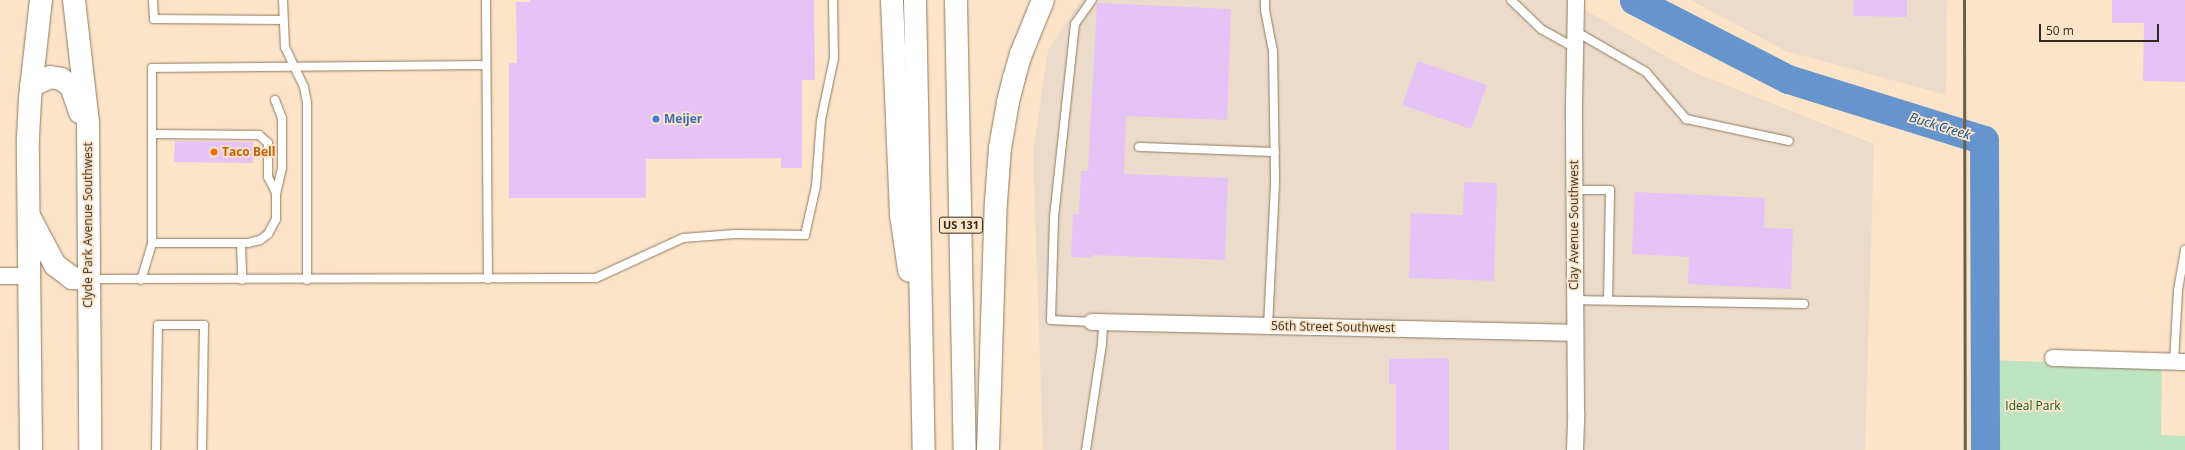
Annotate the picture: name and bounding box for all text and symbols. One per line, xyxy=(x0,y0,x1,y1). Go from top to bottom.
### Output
scale bar xyxy=(2041,16,2161,42)
text: 50 m xyxy=(2046,22,2074,39)
water label: Buck Creek xyxy=(1908,109,1972,143)
place label: Meijer xyxy=(664,112,702,126)
marker: Meijer xyxy=(651,114,661,124)
street label: Clyde Park Avenue Southwest xyxy=(81,142,95,308)
place label: Taco Bell xyxy=(222,145,275,159)
marker: Taco Bell xyxy=(209,147,219,157)
street label: Clay Avenue Southwest xyxy=(1567,160,1581,290)
road number: US 131 xyxy=(938,216,984,234)
street label: 56th Street Southwest xyxy=(1271,319,1395,335)
park label: Ideal Park xyxy=(2005,399,2061,413)

